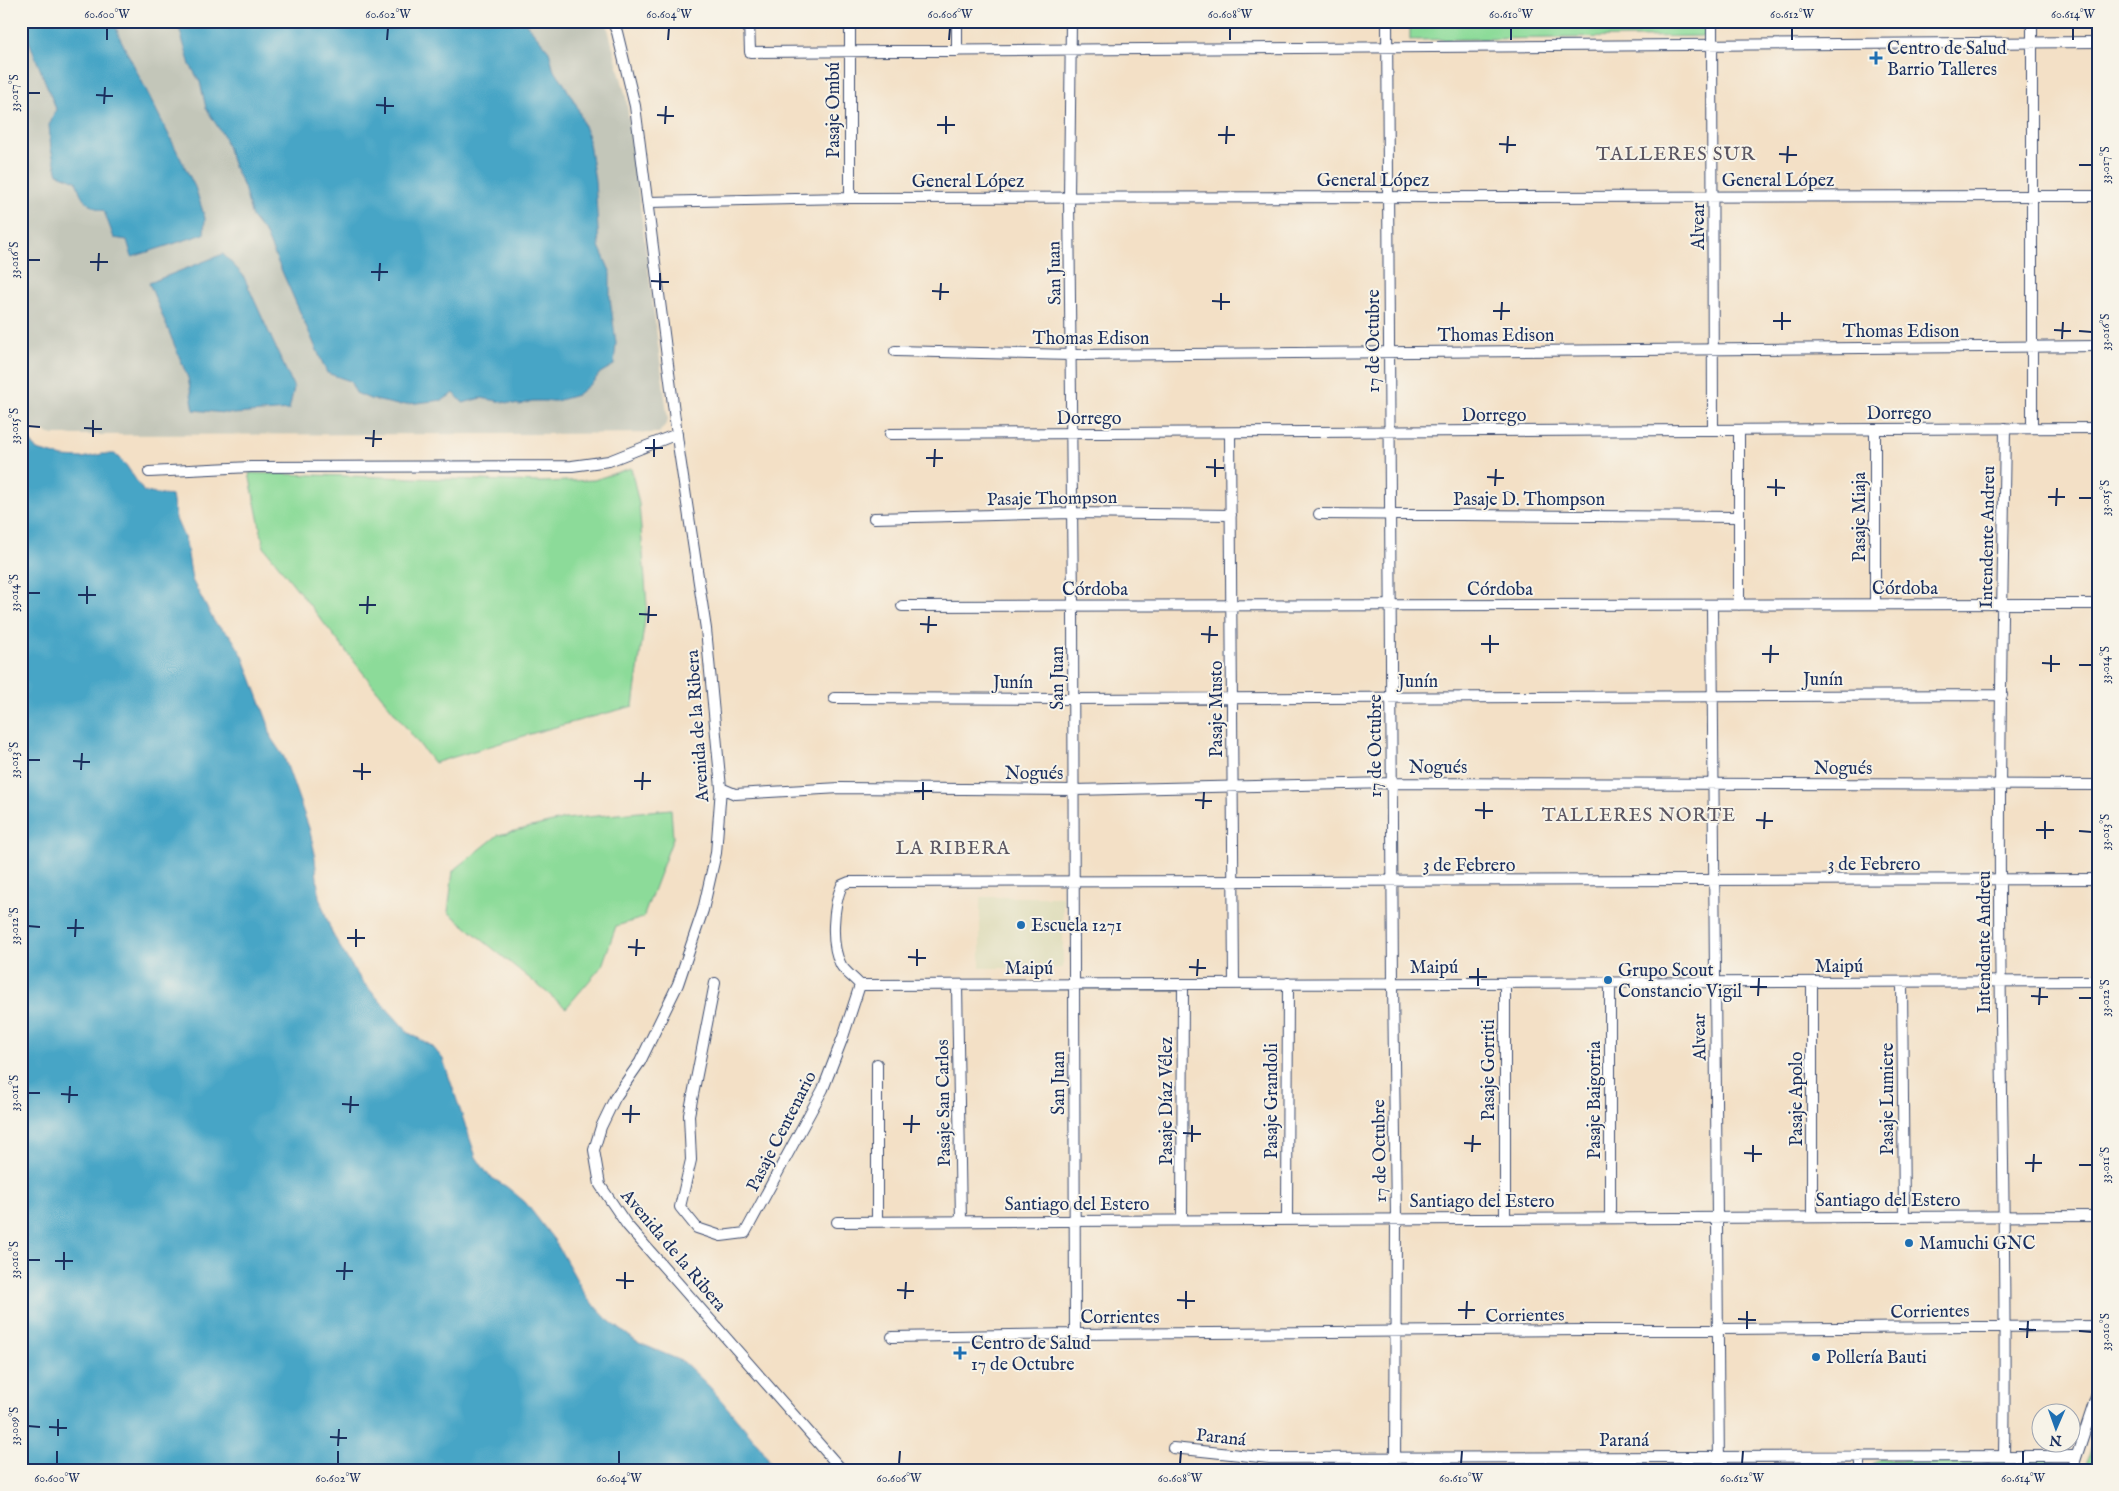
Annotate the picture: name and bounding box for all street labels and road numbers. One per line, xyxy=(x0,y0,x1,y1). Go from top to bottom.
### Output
street label: Pasaje Ombú xyxy=(823,62,846,158)
street label: General López xyxy=(1317,170,1429,193)
street label: General López xyxy=(1722,170,1834,193)
street label: General López xyxy=(912,171,1024,194)
street label: Alvear xyxy=(1688,202,1711,251)
street label: San Juan xyxy=(1043,240,1068,305)
street label: 17 de Octubre xyxy=(1363,289,1386,393)
street label: Thomas Edison xyxy=(1843,321,1960,344)
street label: Thomas Edison xyxy=(1438,325,1555,348)
street label: Thomas Edison xyxy=(1033,328,1150,351)
street label: Dorrego xyxy=(1867,403,1932,426)
street label: Dorrego xyxy=(1462,405,1527,428)
street label: Dorrego xyxy=(1057,408,1122,431)
street label: Intendente Andreu xyxy=(1976,466,2001,609)
street label: Pasaje Miaja xyxy=(1849,472,1872,562)
street label: Pasaje Thompson xyxy=(987,487,1118,512)
street label: Pasaje D. Thompson xyxy=(1453,489,1605,512)
street label: Córdoba xyxy=(1872,578,1938,601)
street label: Córdoba xyxy=(1062,579,1128,602)
street label: Córdoba xyxy=(1467,579,1533,602)
street label: San Juan xyxy=(1047,646,1070,710)
street label: Avenida de la Ribera xyxy=(682,649,715,804)
street label: Pasaje Musto xyxy=(1206,660,1229,757)
street label: Junín xyxy=(1801,669,1844,692)
street label: Junín xyxy=(1396,671,1439,694)
street label: Junín xyxy=(991,672,1034,695)
street label: 17 de Octubre xyxy=(1365,694,1388,798)
street label: Nogués xyxy=(1409,757,1467,780)
street label: Nogués xyxy=(1814,758,1872,781)
street label: Nogués xyxy=(1005,763,1063,786)
street label: 3 de Febrero xyxy=(1828,854,1921,877)
street label: 3 de Febrero xyxy=(1423,855,1516,878)
street label: Intendente Andreu xyxy=(1974,871,1997,1013)
street label: Maipú xyxy=(1815,956,1863,979)
street label: Maipú xyxy=(1410,957,1458,980)
street label: Maipú xyxy=(1005,958,1053,981)
street label: Alvear xyxy=(1689,1013,1712,1062)
street label: Pasaje Gorriti xyxy=(1478,1019,1501,1121)
street label: Pasaje Díaz Vélez xyxy=(1156,1037,1179,1165)
street label: Pasaje San Carlos xyxy=(932,1039,957,1167)
street label: Pasaje Baigorria xyxy=(1584,1041,1607,1159)
street label: Pasaje Grandoli xyxy=(1261,1043,1284,1159)
street label: Pasaje Lumiere xyxy=(1877,1043,1900,1155)
street label: San Juan xyxy=(1048,1051,1071,1115)
street label: Pasaje Apolo xyxy=(1786,1051,1809,1146)
street label: Pasaje Centenario xyxy=(742,1067,823,1196)
street label: 17 de Octubre xyxy=(1368,1099,1393,1203)
street label: Avenida de la Ribera xyxy=(614,1184,731,1317)
street label: Santiago del Estero xyxy=(1816,1190,1961,1213)
street label: Santiago del Estero xyxy=(1410,1191,1555,1214)
street label: Santiago del Estero xyxy=(1005,1194,1150,1217)
street label: Corrientes xyxy=(1890,1300,1970,1325)
street label: Corrientes xyxy=(1485,1304,1565,1329)
street label: Corrientes xyxy=(1080,1307,1160,1330)
street label: Paraná xyxy=(1195,1424,1247,1453)
street label: Paraná xyxy=(1599,1430,1649,1453)

